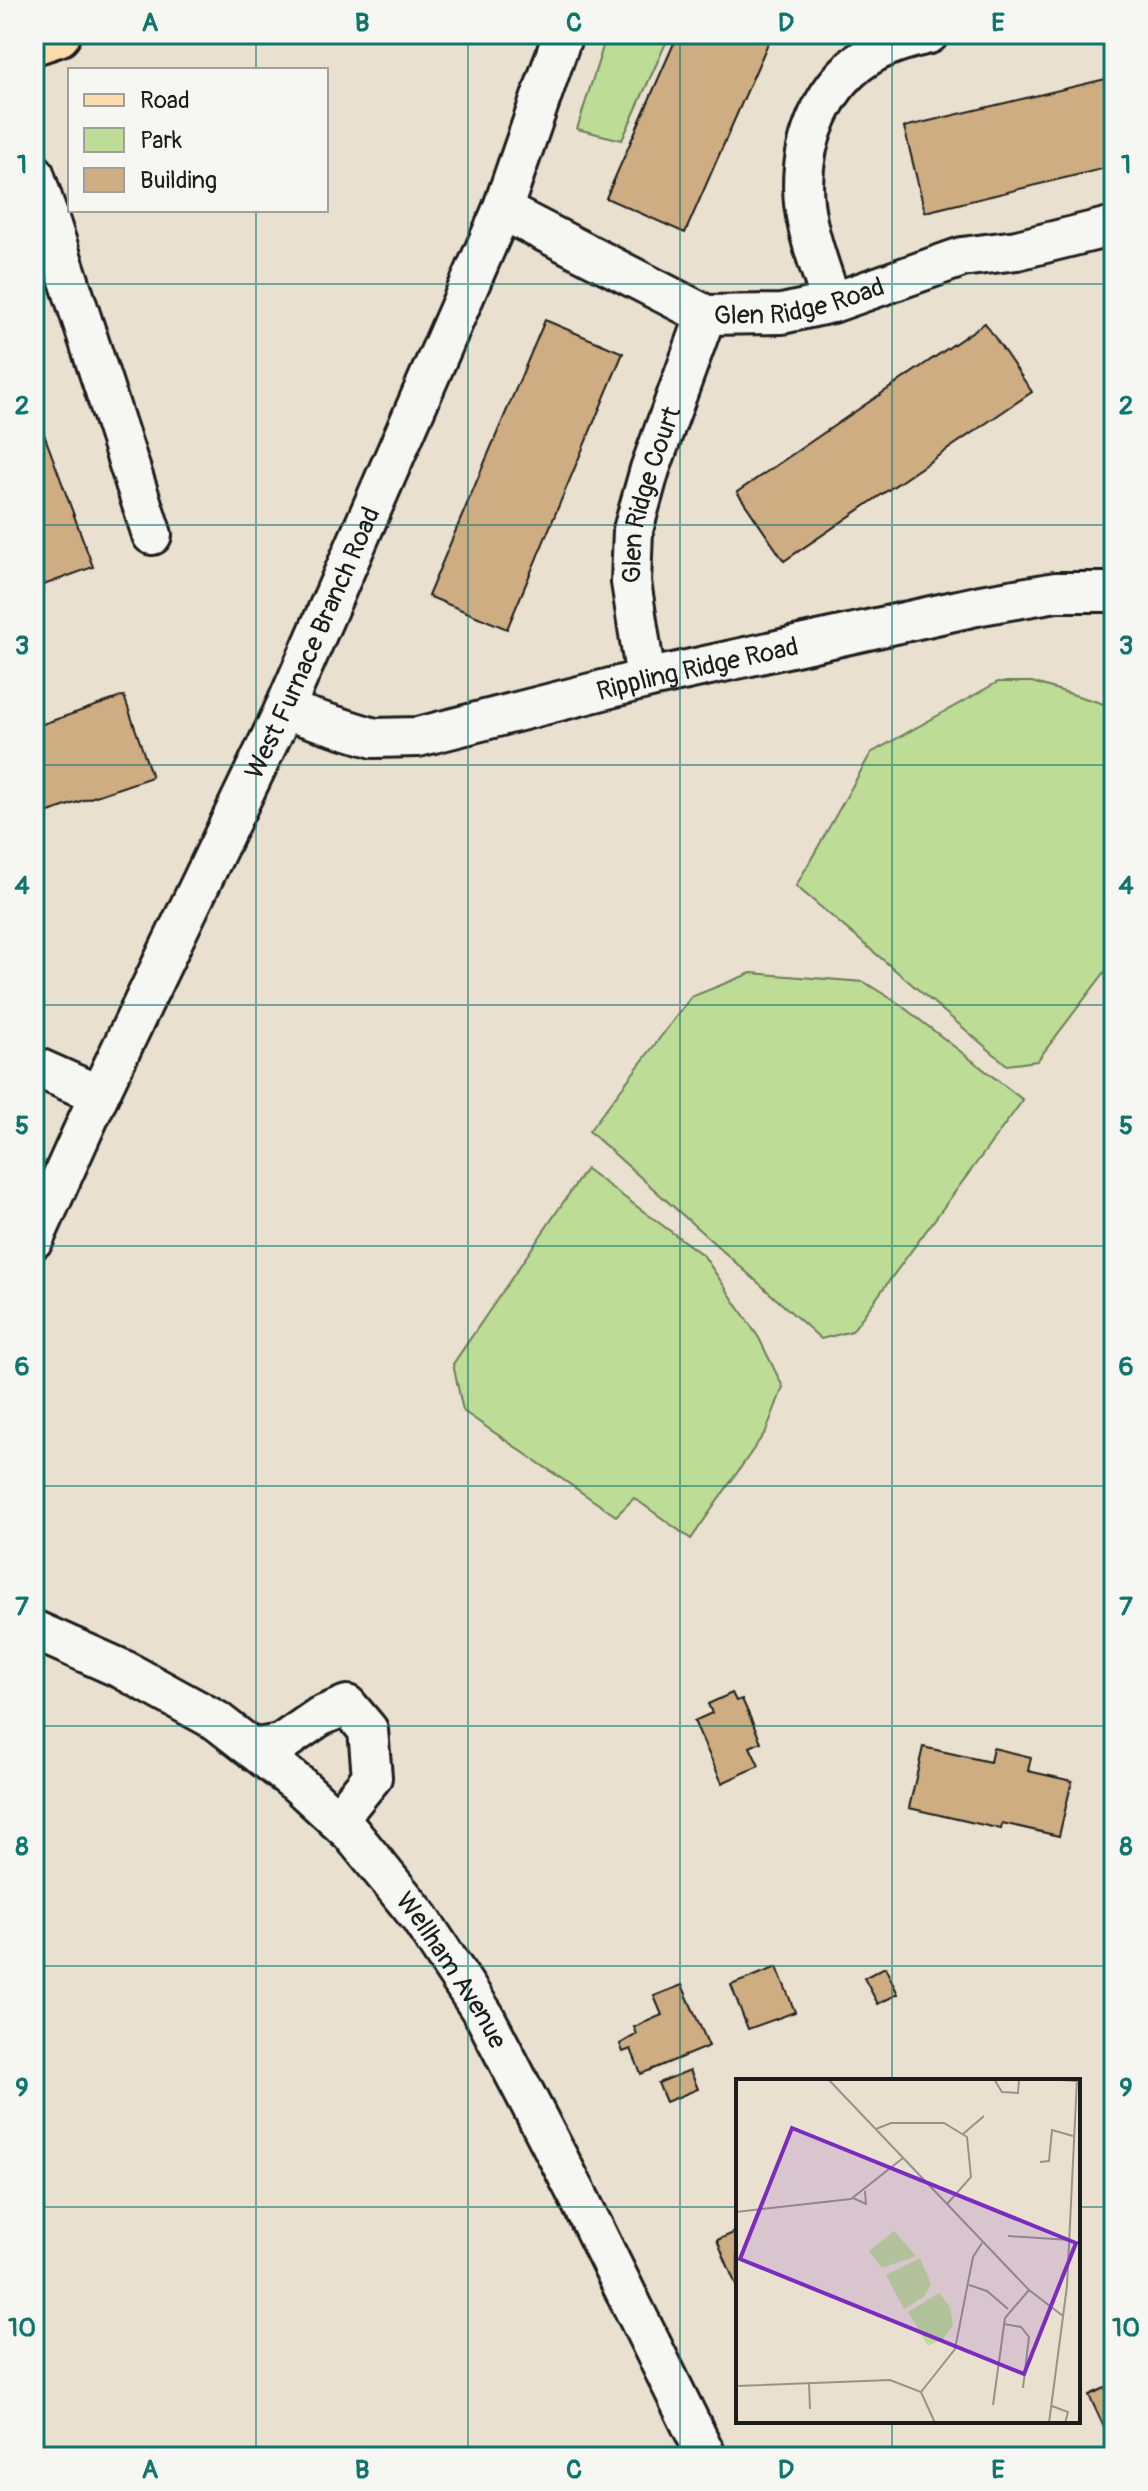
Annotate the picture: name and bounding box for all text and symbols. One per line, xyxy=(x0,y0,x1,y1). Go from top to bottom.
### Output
text: A xyxy=(142,7,159,39)
text: B xyxy=(355,7,369,39)
text: C xyxy=(566,7,582,39)
text: D xyxy=(778,7,794,39)
text: E xyxy=(991,7,1005,39)
legend xyxy=(68,68,328,212)
text: Road xyxy=(140,86,190,115)
text: Park xyxy=(140,126,182,155)
text: 1 xyxy=(17,149,27,181)
text: 1 xyxy=(1121,149,1131,181)
text: Building xyxy=(140,166,217,195)
street label: Glen Ridge Road xyxy=(714,271,889,332)
text: 2 xyxy=(15,390,29,422)
text: 2 xyxy=(1119,390,1133,422)
street label: Glen Ridge Court xyxy=(616,402,689,584)
street label: West Furnace Branch Road xyxy=(238,502,388,784)
text: 3 xyxy=(15,630,29,662)
text: 3 xyxy=(1119,630,1133,662)
street label: Rippling Ridge Road xyxy=(593,631,801,708)
text: 4 xyxy=(14,870,30,902)
text: 4 xyxy=(1118,870,1134,902)
text: 5 xyxy=(15,1110,29,1142)
text: 5 xyxy=(1119,1110,1133,1142)
text: 6 xyxy=(14,1351,30,1383)
text: 6 xyxy=(1118,1351,1134,1383)
text: 7 xyxy=(15,1591,29,1623)
text: 7 xyxy=(1119,1591,1133,1623)
text: 8 xyxy=(15,1831,29,1863)
text: 8 xyxy=(1119,1831,1133,1863)
street label: Wellham Avenue xyxy=(388,1886,514,2054)
text: 9 xyxy=(15,2072,29,2104)
text: 9 xyxy=(1119,2072,1133,2104)
inset map xyxy=(736,2079,1080,2423)
text: 10 xyxy=(8,2312,36,2344)
text: 10 xyxy=(1112,2312,1140,2344)
text: A xyxy=(142,2454,159,2486)
text: B xyxy=(355,2454,369,2486)
text: C xyxy=(566,2454,582,2486)
text: D xyxy=(778,2454,794,2486)
text: E xyxy=(991,2454,1005,2486)

